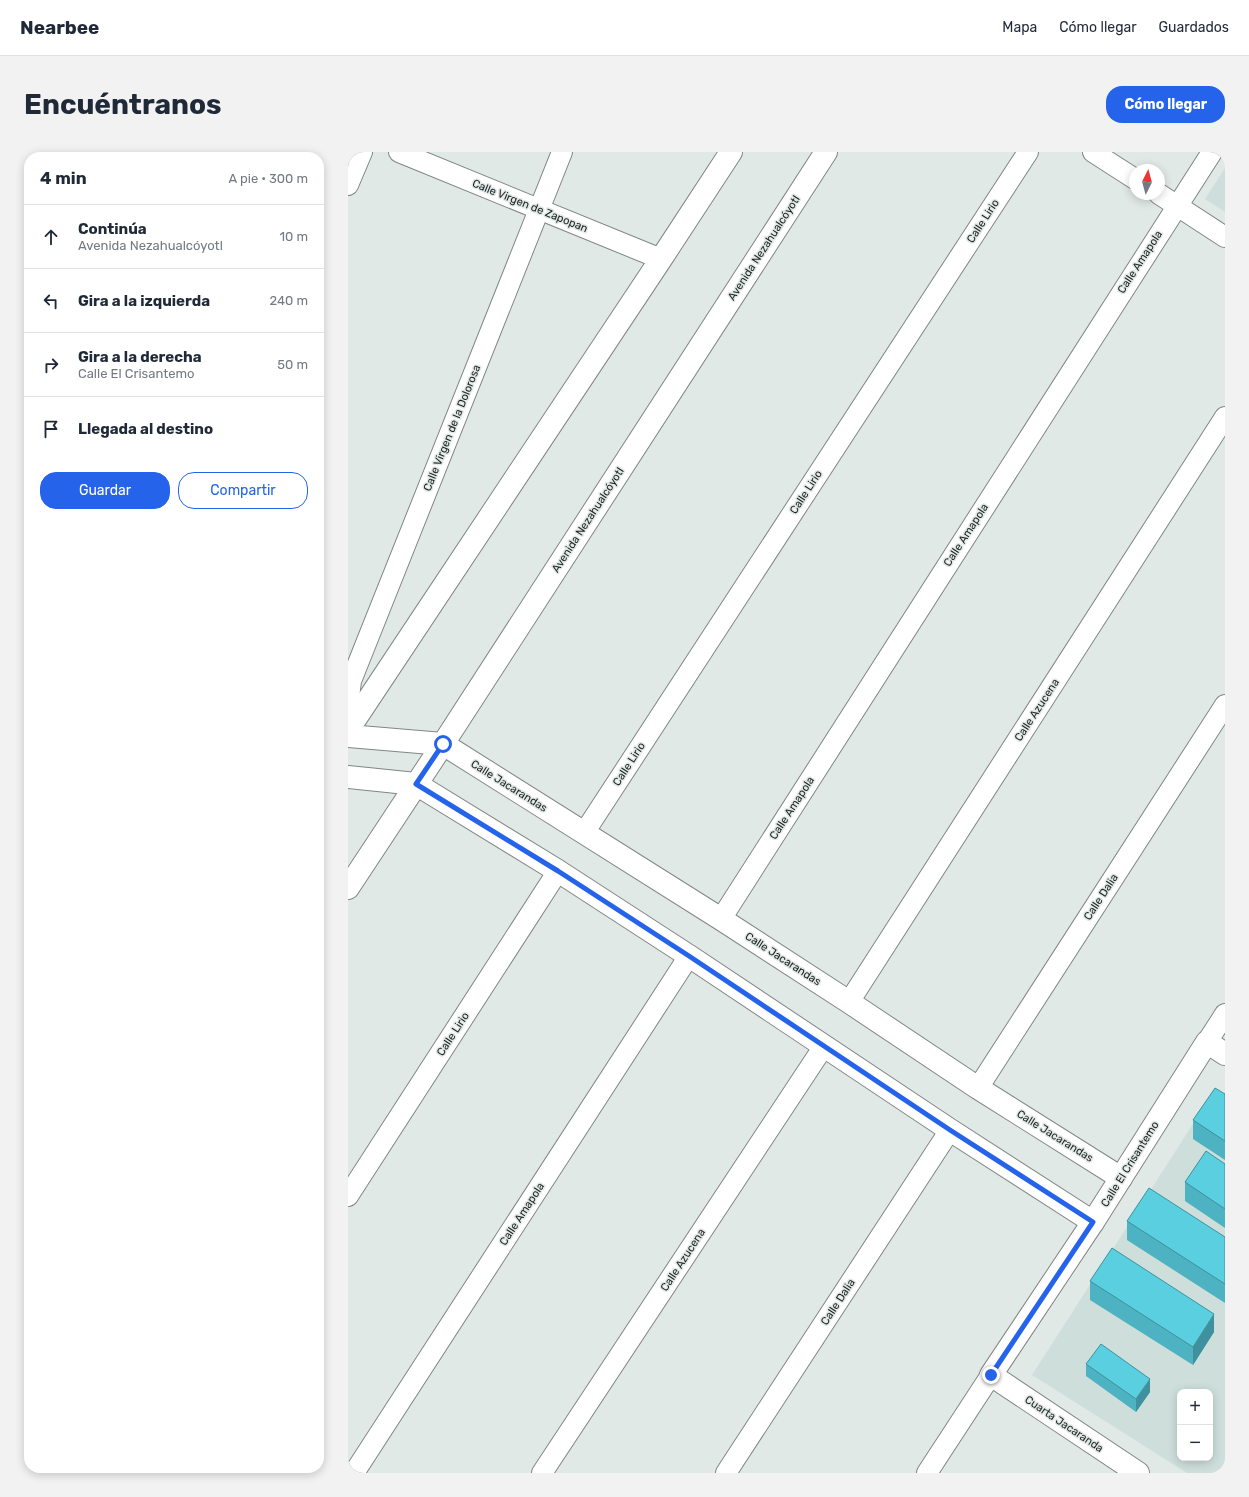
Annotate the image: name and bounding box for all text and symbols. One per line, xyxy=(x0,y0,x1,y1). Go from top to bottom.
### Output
text: Nearbee xyxy=(20,16,99,39)
text: Mapa xyxy=(1002,19,1037,36)
text: Cómo llegar xyxy=(1059,19,1137,36)
text: Guardados xyxy=(1159,19,1229,36)
button: Cómo llegar xyxy=(1106,86,1225,123)
text: Encuéntranos xyxy=(24,88,222,121)
north arrow xyxy=(1129,164,1165,200)
text: 4 min xyxy=(40,168,87,188)
text: A pie · 300 m xyxy=(229,171,308,186)
street label: Calle Virgen de Zapopan xyxy=(470,177,590,235)
street label: Avenida Nezahualcóyotl xyxy=(725,193,803,303)
street label: Calle Lirio xyxy=(964,197,1002,245)
text: Continúa xyxy=(78,220,147,238)
icon: ahead xyxy=(40,226,62,248)
street label: Calle Amapola xyxy=(1115,228,1165,296)
text: 10 m xyxy=(279,229,308,244)
text: Avenida Nezahualcóyotl xyxy=(78,238,223,253)
icon: left xyxy=(40,290,62,312)
text: Gira a la izquierda xyxy=(78,292,210,310)
text: 240 m xyxy=(269,293,308,308)
text: Gira a la derecha xyxy=(78,348,202,366)
icon: right xyxy=(40,354,62,376)
text: 50 m xyxy=(277,357,308,372)
street label: Calle Virgen de la Dolorosa xyxy=(421,363,483,493)
text: Calle El Crisantemo xyxy=(78,366,195,381)
icon: arrive xyxy=(40,418,62,440)
text: Llegada al destino xyxy=(78,420,213,438)
street label: Avenida Nezahualcóyotl xyxy=(549,465,627,575)
street label: Calle Lirio xyxy=(787,468,825,516)
button: Guardar xyxy=(40,472,170,509)
button: Compartir xyxy=(178,472,308,509)
street label: Calle Amapola xyxy=(941,501,991,569)
street label: Calle Azucena xyxy=(1012,676,1062,744)
route start xyxy=(434,735,452,753)
street label: Calle Lirio xyxy=(610,740,648,788)
street label: Calle Jacarandas xyxy=(468,757,550,815)
street label: Calle Amapola xyxy=(767,774,817,842)
street label: Calle Dalia xyxy=(1081,871,1121,923)
street label: Calle Jacarandas xyxy=(743,930,824,989)
street label: Calle Lirio xyxy=(434,1010,472,1058)
street label: Calle Jacarandas xyxy=(1014,1107,1096,1165)
street label: Calle El Crisantemo xyxy=(1098,1119,1162,1209)
street label: Calle Amapola xyxy=(497,1180,547,1248)
street label: Calle Azucena xyxy=(658,1226,708,1294)
street label: Calle Dalia xyxy=(818,1276,858,1328)
route end xyxy=(982,1366,1000,1384)
map controls xyxy=(1177,1389,1213,1461)
button: + xyxy=(1177,1389,1213,1425)
street label: Cuarta Jacaranda xyxy=(1022,1393,1106,1455)
button: − xyxy=(1177,1425,1213,1461)

